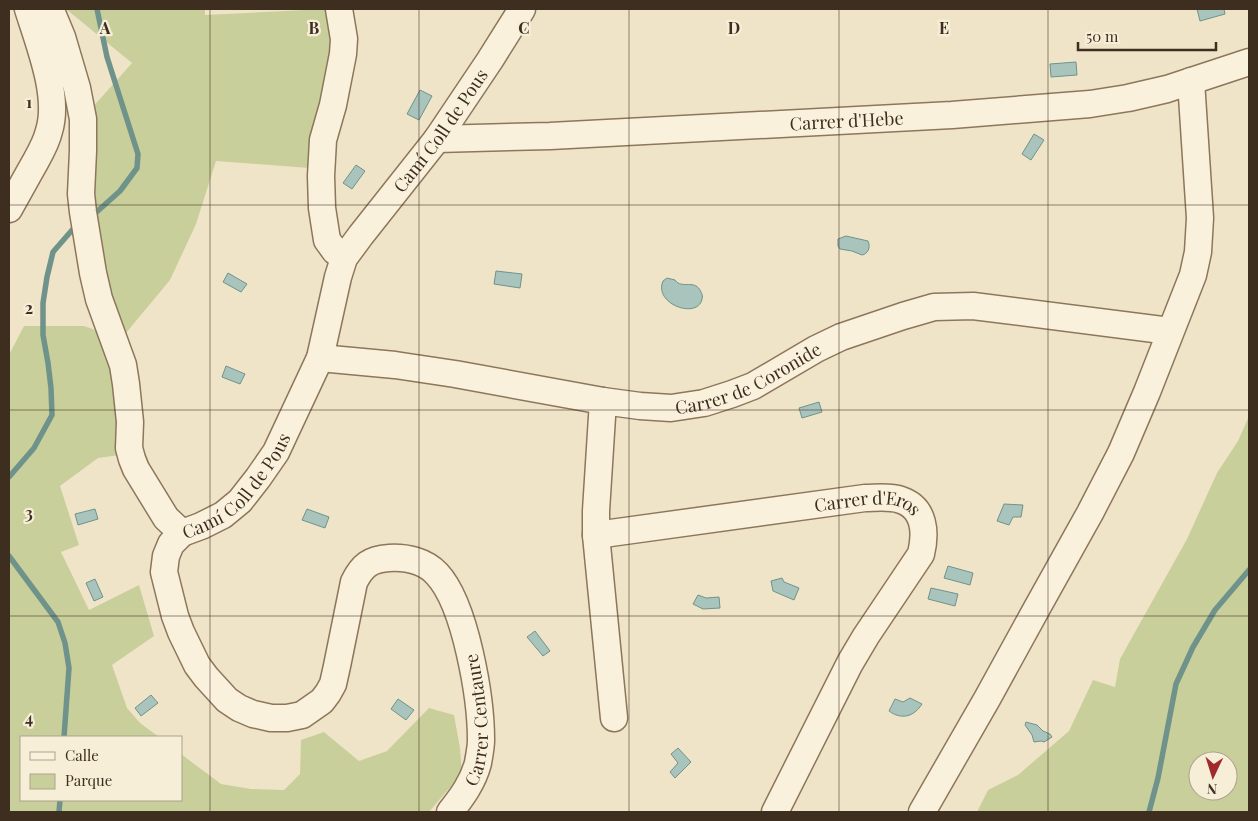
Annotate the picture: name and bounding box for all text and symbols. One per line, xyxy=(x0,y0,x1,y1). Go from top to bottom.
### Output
text: A xyxy=(99,17,111,38)
text: B xyxy=(309,17,320,38)
text: C xyxy=(518,17,530,38)
text: D xyxy=(728,17,740,38)
text: E xyxy=(939,17,949,38)
scale bar xyxy=(1078,20,1216,52)
text: 50 m xyxy=(1086,26,1119,46)
street label: Camí Coll de Pous xyxy=(388,64,493,197)
text: 1 xyxy=(26,91,32,112)
street label: Carrer d'Hebe xyxy=(789,106,904,135)
text: 2 xyxy=(25,297,33,318)
street label: Carrer de Coronide xyxy=(673,337,825,419)
street label: Camí Coll de Pous xyxy=(179,429,295,544)
street label: Carrer d'Eros xyxy=(813,485,927,520)
text: 3 xyxy=(25,502,33,523)
street label: Carrer Centaure xyxy=(458,652,493,790)
text: 4 xyxy=(25,707,33,728)
legend xyxy=(20,736,182,801)
text: Calle xyxy=(65,745,99,765)
north arrow xyxy=(1188,751,1238,801)
text: Parque xyxy=(65,770,112,790)
text: N xyxy=(1206,780,1218,799)

